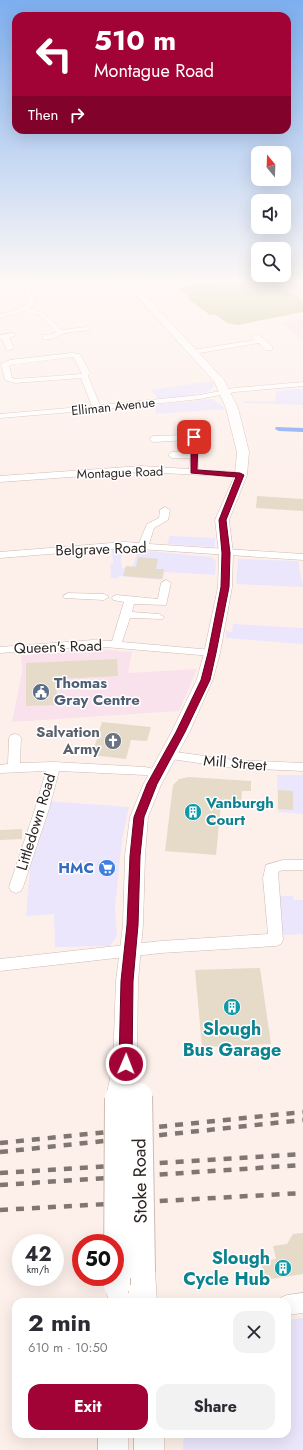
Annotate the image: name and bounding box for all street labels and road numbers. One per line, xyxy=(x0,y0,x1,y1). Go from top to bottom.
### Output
street label: Elliman Avenue xyxy=(70,393,156,420)
street label: Montague Road xyxy=(76,461,164,484)
street label: Belgrave Road xyxy=(55,536,147,562)
street label: Queen's Road xyxy=(14,634,102,660)
street label: Mill Street xyxy=(203,749,268,777)
street label: Littledown Road xyxy=(11,771,61,873)
street label: Stoke Road xyxy=(126,1138,154,1224)

